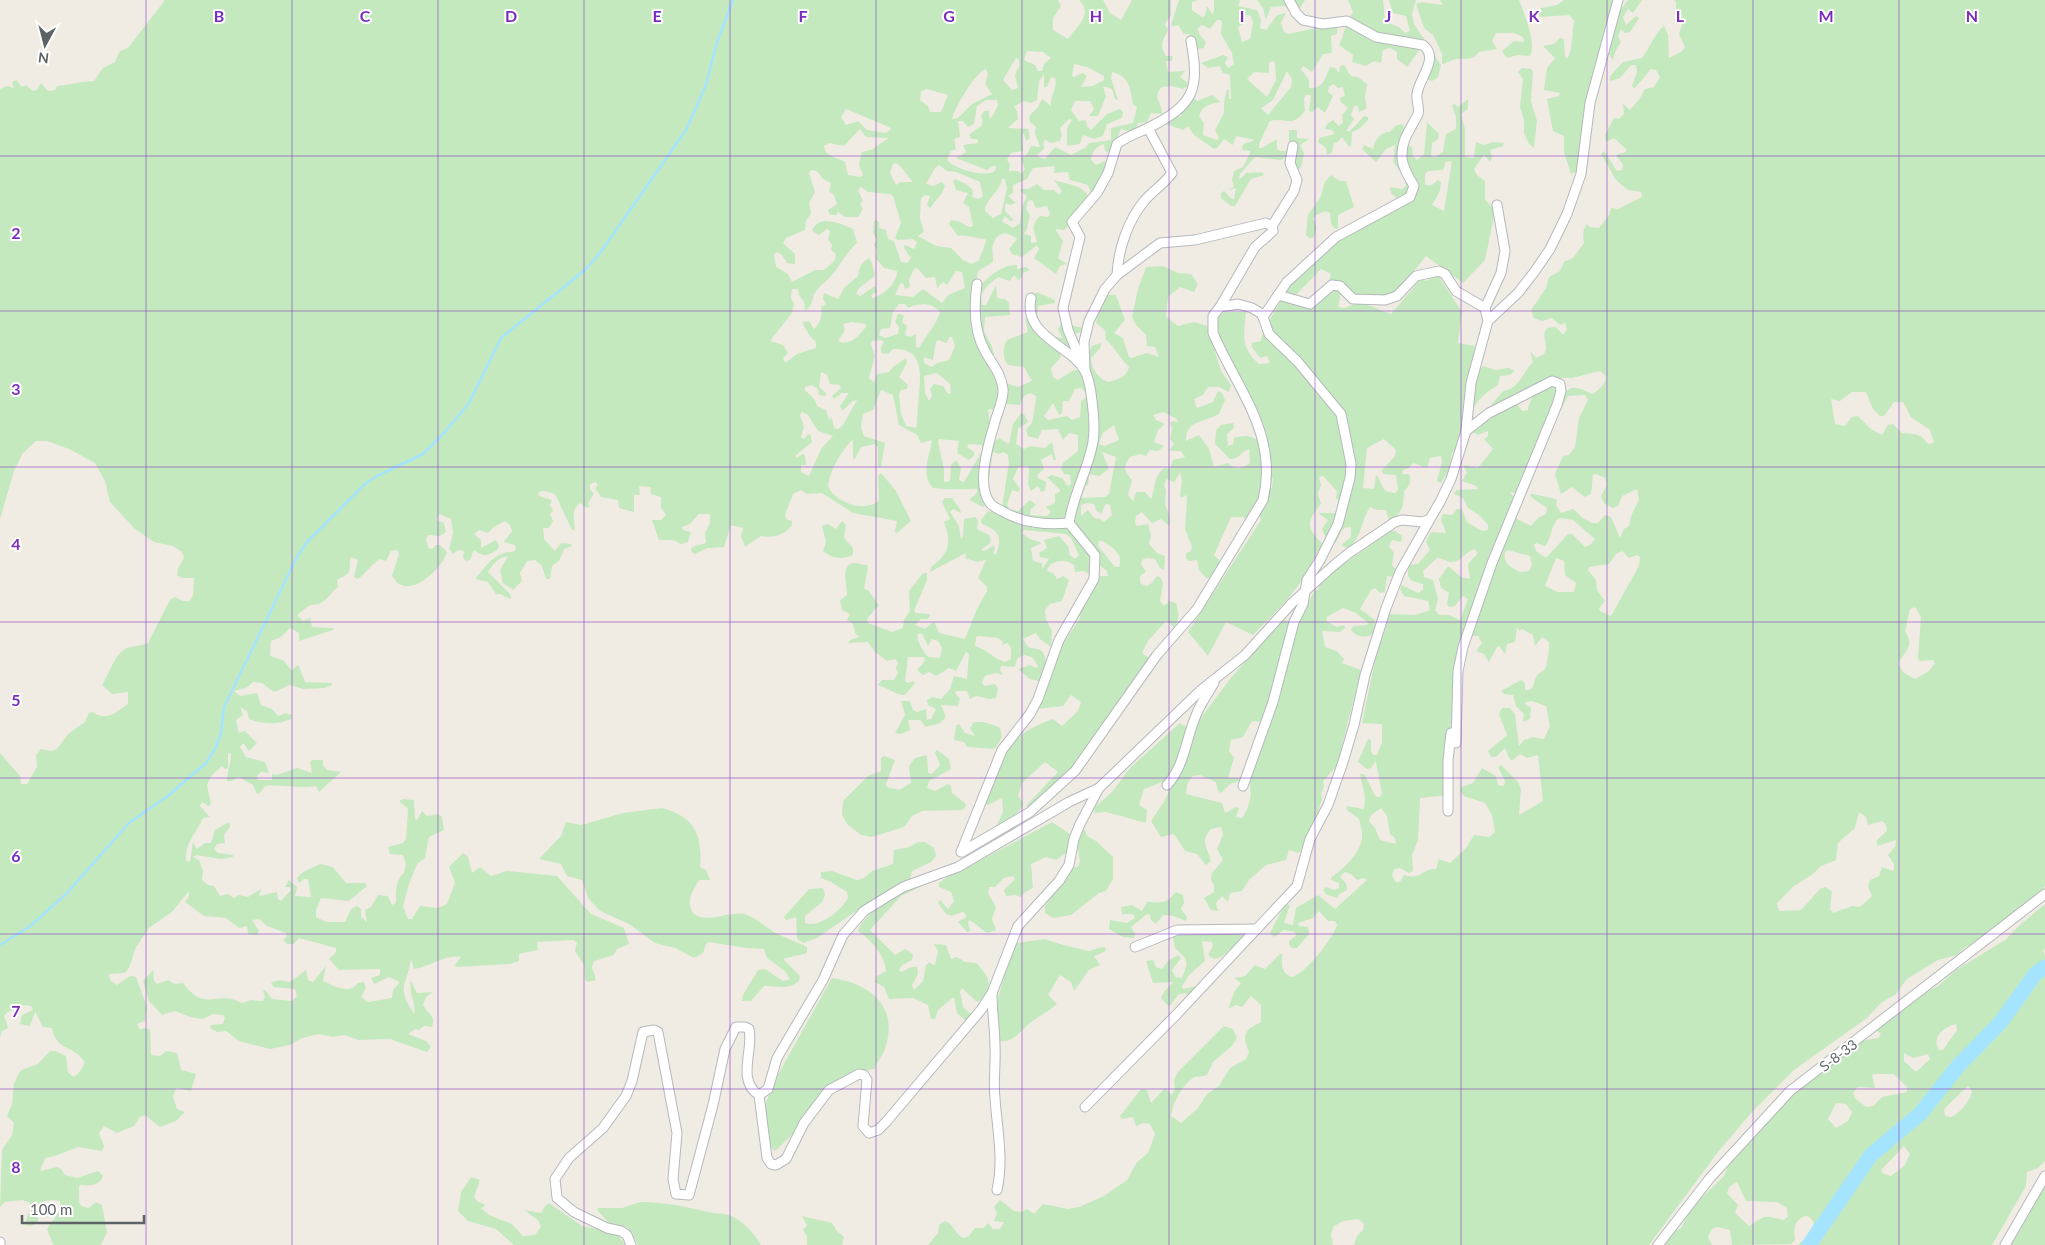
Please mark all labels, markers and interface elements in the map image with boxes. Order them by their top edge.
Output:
text: B [214,6,224,25]
text: C [360,6,371,25]
text: D [505,6,517,25]
text: E [652,6,662,25]
text: F [798,6,808,25]
text: G [943,6,955,25]
text: H [1090,6,1102,25]
text: I [1240,6,1244,25]
text: J [1385,6,1391,25]
text: K [1529,6,1541,25]
text: L [1676,6,1685,25]
text: M [1818,6,1834,25]
text: N [1966,6,1978,25]
north arrow [20,20,70,70]
text: N [37,49,50,67]
text: 2 [11,223,21,242]
text: 3 [11,379,21,398]
text: 4 [11,534,21,553]
text: 5 [11,690,21,709]
text: 6 [11,846,21,865]
text: 7 [11,1001,21,1020]
street label: Տ-8-33 [1816,1035,1860,1075]
text: 8 [11,1157,21,1176]
scale bar [22,1192,145,1224]
text: 100 m [30,1200,72,1218]

